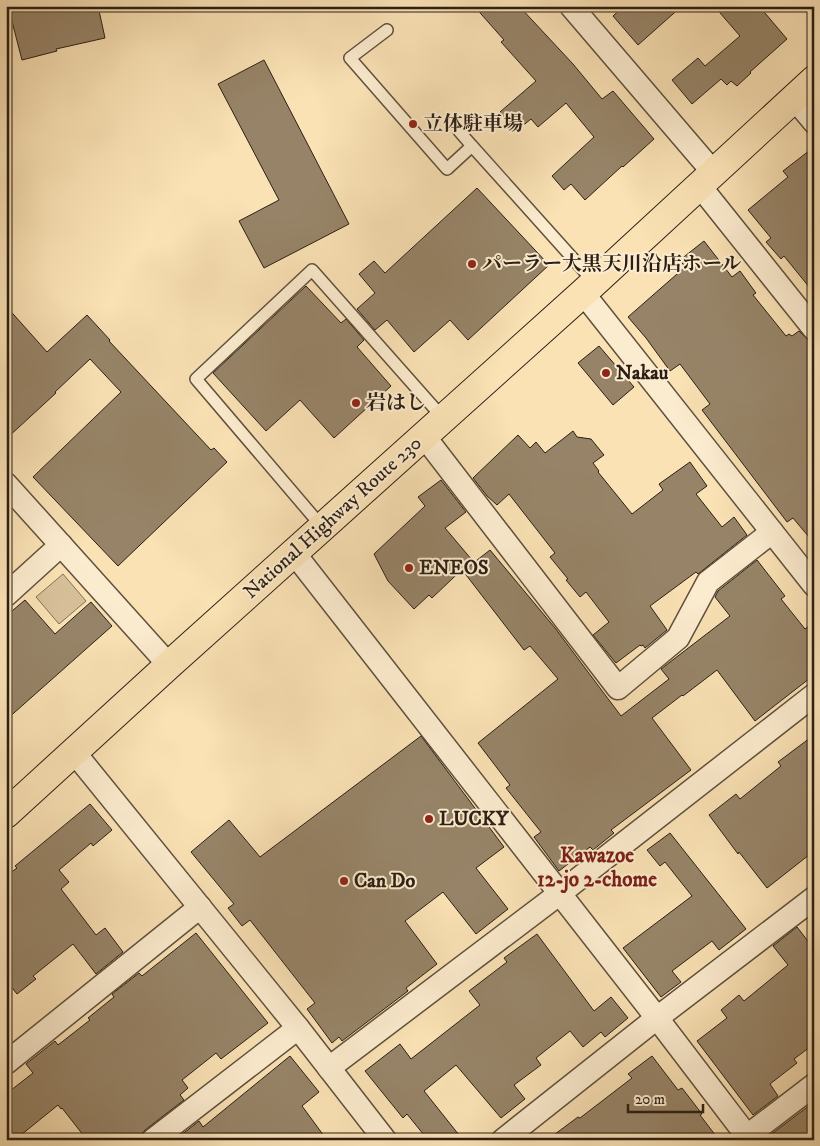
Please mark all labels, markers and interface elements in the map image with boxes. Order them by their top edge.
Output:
place label: 立体駐車場 [423,112,523,137]
marker: 立体駐車場 [407,118,419,130]
place label: パーラー大黒天川沿店ホール [482,252,742,277]
marker: パーラー大黒天川沿店ホール [466,258,478,270]
place label: Nakau [616,361,669,386]
marker: Nakau [600,367,612,379]
place label: 岩はし [366,391,426,416]
marker: 岩はし [350,397,362,409]
street label: National Highway Route 230 [239,431,427,605]
place label: ENEOS [419,556,488,581]
marker: ENEOS [403,562,415,574]
place label: LUCKY [439,807,510,832]
marker: LUCKY [423,813,435,825]
district label: Kawazoe 12-jo 2-chome [537,843,657,894]
place label: Can Do [354,869,415,894]
marker: Can Do [338,875,350,887]
scale bar [628,1081,702,1113]
text: 20 m [635,1090,665,1109]

